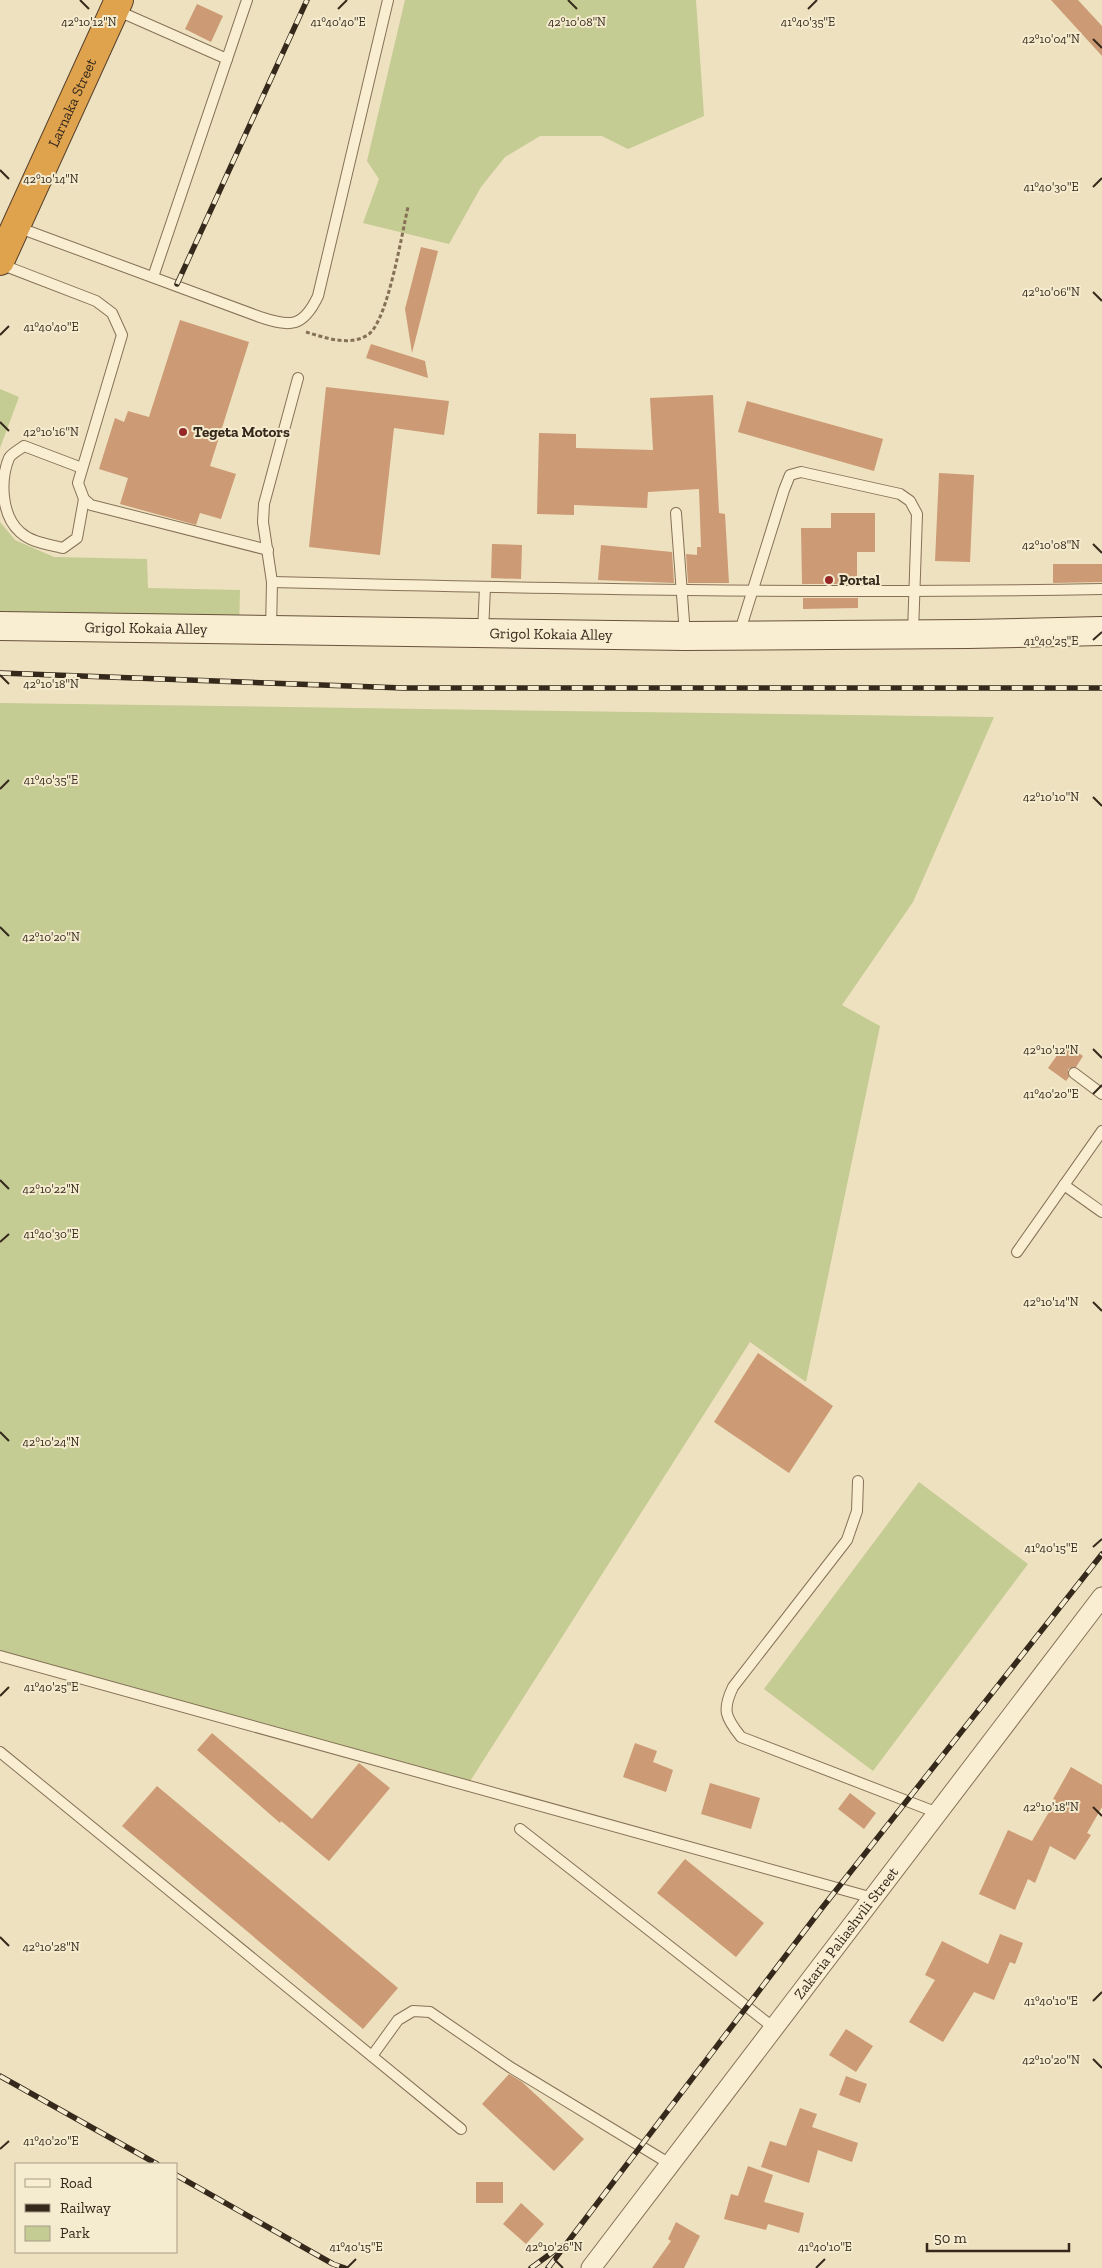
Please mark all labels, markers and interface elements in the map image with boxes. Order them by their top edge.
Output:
text: 42°10'12"N [61,15,117,29]
text: 41°40'40"E [310,15,366,29]
text: 42°10'08"N [548,15,606,29]
text: 41°40'35"E [781,15,835,29]
text: 42°10'04"N [1022,32,1080,46]
street label: Larnaka Street [44,55,100,150]
text: 42°10'14"N [23,172,79,186]
text: 41°40'30"E [1023,180,1079,194]
text: 42°10'06"N [1022,285,1080,299]
text: 41°40'40"E [23,320,79,334]
place label: Tegeta Motors [193,423,290,441]
text: 42°10'16"N [23,425,79,439]
marker: Tegeta Motors [177,426,189,438]
text: 42°10'08"N [1022,538,1080,552]
place label: Portal [839,571,880,589]
marker: Portal [823,574,835,586]
street label: Grigol Kokaia Alley [84,618,208,638]
street label: Grigol Kokaia Alley [489,624,613,644]
text: 41°40'25"E [1024,634,1078,648]
text: 42°10'18"N [23,677,79,691]
text: 41°40'35"E [24,773,78,787]
text: 42°10'10"N [1023,790,1079,804]
text: 42°10'20"N [22,930,80,944]
text: 42°10'12"N [1023,1043,1079,1057]
text: 41°40'20"E [1023,1087,1079,1101]
text: 42°10'22"N [23,1182,80,1196]
text: 41°40'30"E [23,1227,79,1241]
text: 42°10'14"N [1023,1295,1079,1309]
text: 42°10'24"N [23,1435,80,1449]
text: 41°40'15"E [1024,1541,1078,1555]
text: 41°40'25"E [24,1680,78,1694]
text: 42°10'18"N [1023,1800,1079,1814]
street label: Zakaria Paliashvili Street [790,1863,902,2003]
text: 42°10'28"N [22,1940,80,1954]
text: 41°40'10"E [1024,1994,1078,2008]
text: 42°10'20"N [1022,2053,1080,2067]
text: 41°40'20"E [23,2134,79,2148]
legend [15,2163,178,2253]
text: Road [60,2174,93,2192]
text: Railway [60,2199,111,2217]
scale bar [927,2220,1070,2252]
text: Park [60,2224,90,2242]
text: 50 m [934,2229,967,2247]
text: 41°40'15"E [329,2240,383,2254]
text: 42°10'26"N [525,2240,583,2254]
text: 41°40'10"E [798,2240,852,2254]

